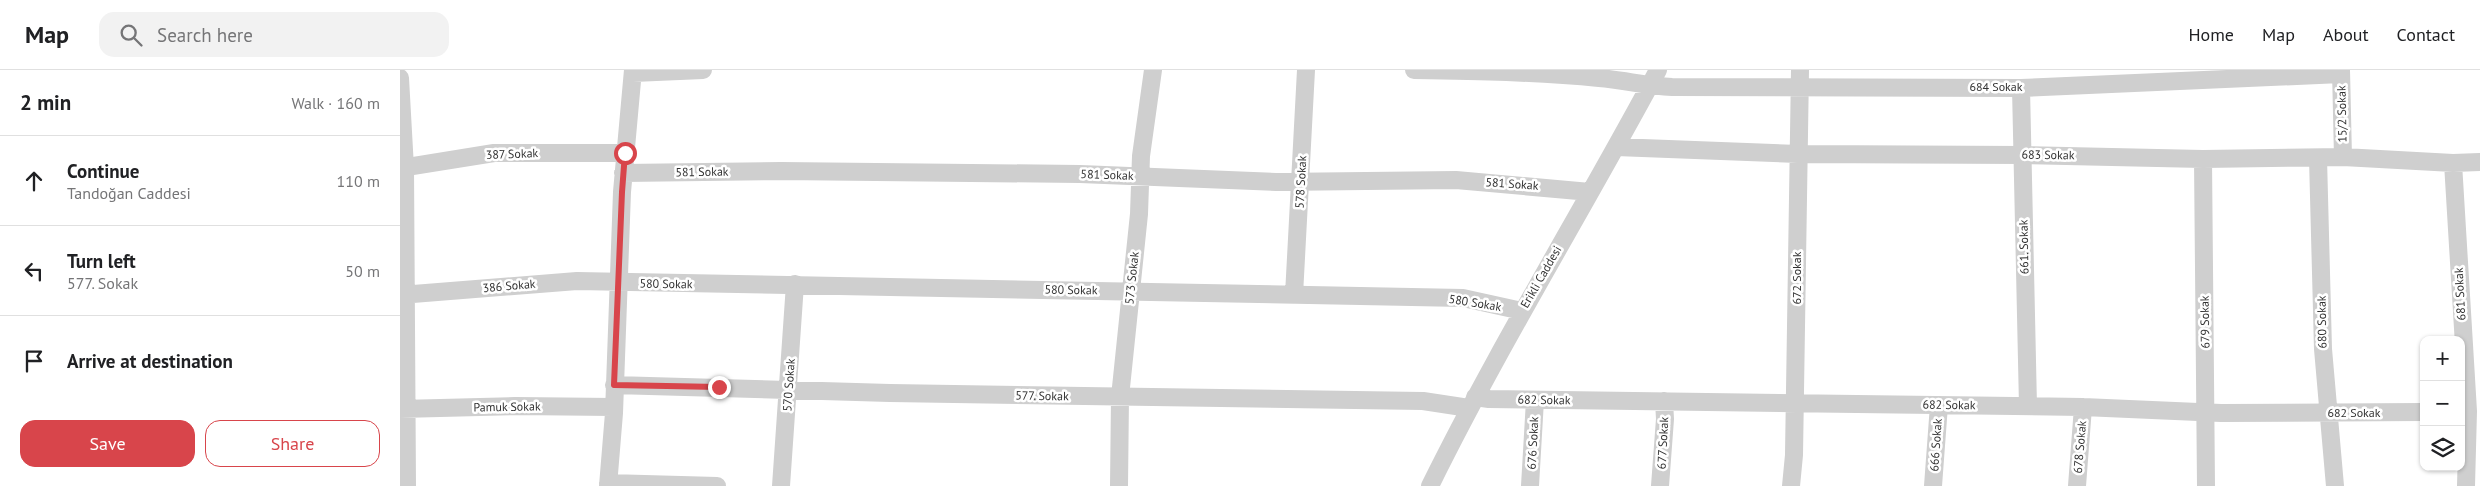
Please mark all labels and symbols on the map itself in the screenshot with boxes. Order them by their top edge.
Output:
street label: 684 Sokak [1969,79,2023,94]
street label: 15/2 Sokak [2333,85,2349,143]
route start [614,142,637,165]
street label: 387 Sokak [486,145,539,162]
street label: 683 Sokak [2021,147,2075,162]
street label: 578 Sokak [1292,155,1309,209]
street label: 581 Sokak [675,164,729,179]
street label: 581 Sokak [1080,166,1134,183]
street label: 581 Sokak [1485,174,1539,193]
street label: 661. Sokak [2016,219,2031,274]
street label: Erikli Caddesi [1517,243,1564,310]
street label: 573 Sokak [1121,251,1142,305]
street label: 672 Sokak [1789,251,1804,305]
street label: 681 Sokak [2451,267,2468,321]
street label: 386 Sokak [482,276,536,295]
street label: 580 Sokak [639,276,693,291]
street label: 580 Sokak [1044,282,1098,297]
street label: 580 Sokak [1448,291,1503,314]
street label: 679 Sokak [2197,295,2212,349]
street label: 680 Sokak [2314,295,2329,349]
street label: 570 Sokak [779,358,798,412]
route end [708,376,731,399]
street label: 577. Sokak [1015,388,1069,403]
street label: 682 Sokak [1517,392,1571,407]
street label: 682 Sokak [1922,397,1976,412]
street label: Pamuk Sokak [473,398,541,415]
street label: 682 Sokak [2327,405,2381,420]
street label: 676 Sokak [1524,416,1541,470]
street label: 677 Sokak [1654,416,1671,470]
street label: 666 Sokak [1926,418,1945,472]
street label: 678 Sokak [2070,420,2089,474]

